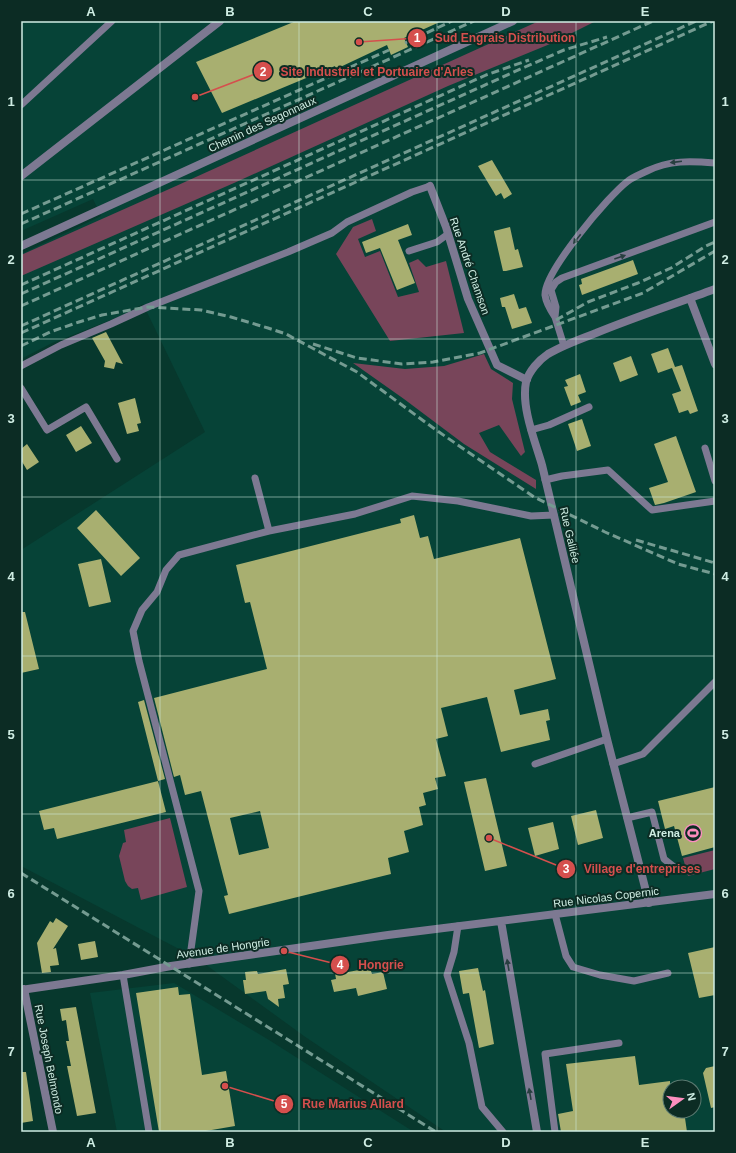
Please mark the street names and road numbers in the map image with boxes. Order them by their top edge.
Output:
street label: Chemin des Segonnaux [206,94,318,154]
street label: Rue André Chamson [448,216,492,316]
street label: Rue Galilée [558,506,582,564]
street label: Rue Nicolas Copernic [552,885,660,909]
street label: Avenue de Hongrie [176,936,270,960]
street label: Rue Joseph Belmondo [32,1003,66,1115]

